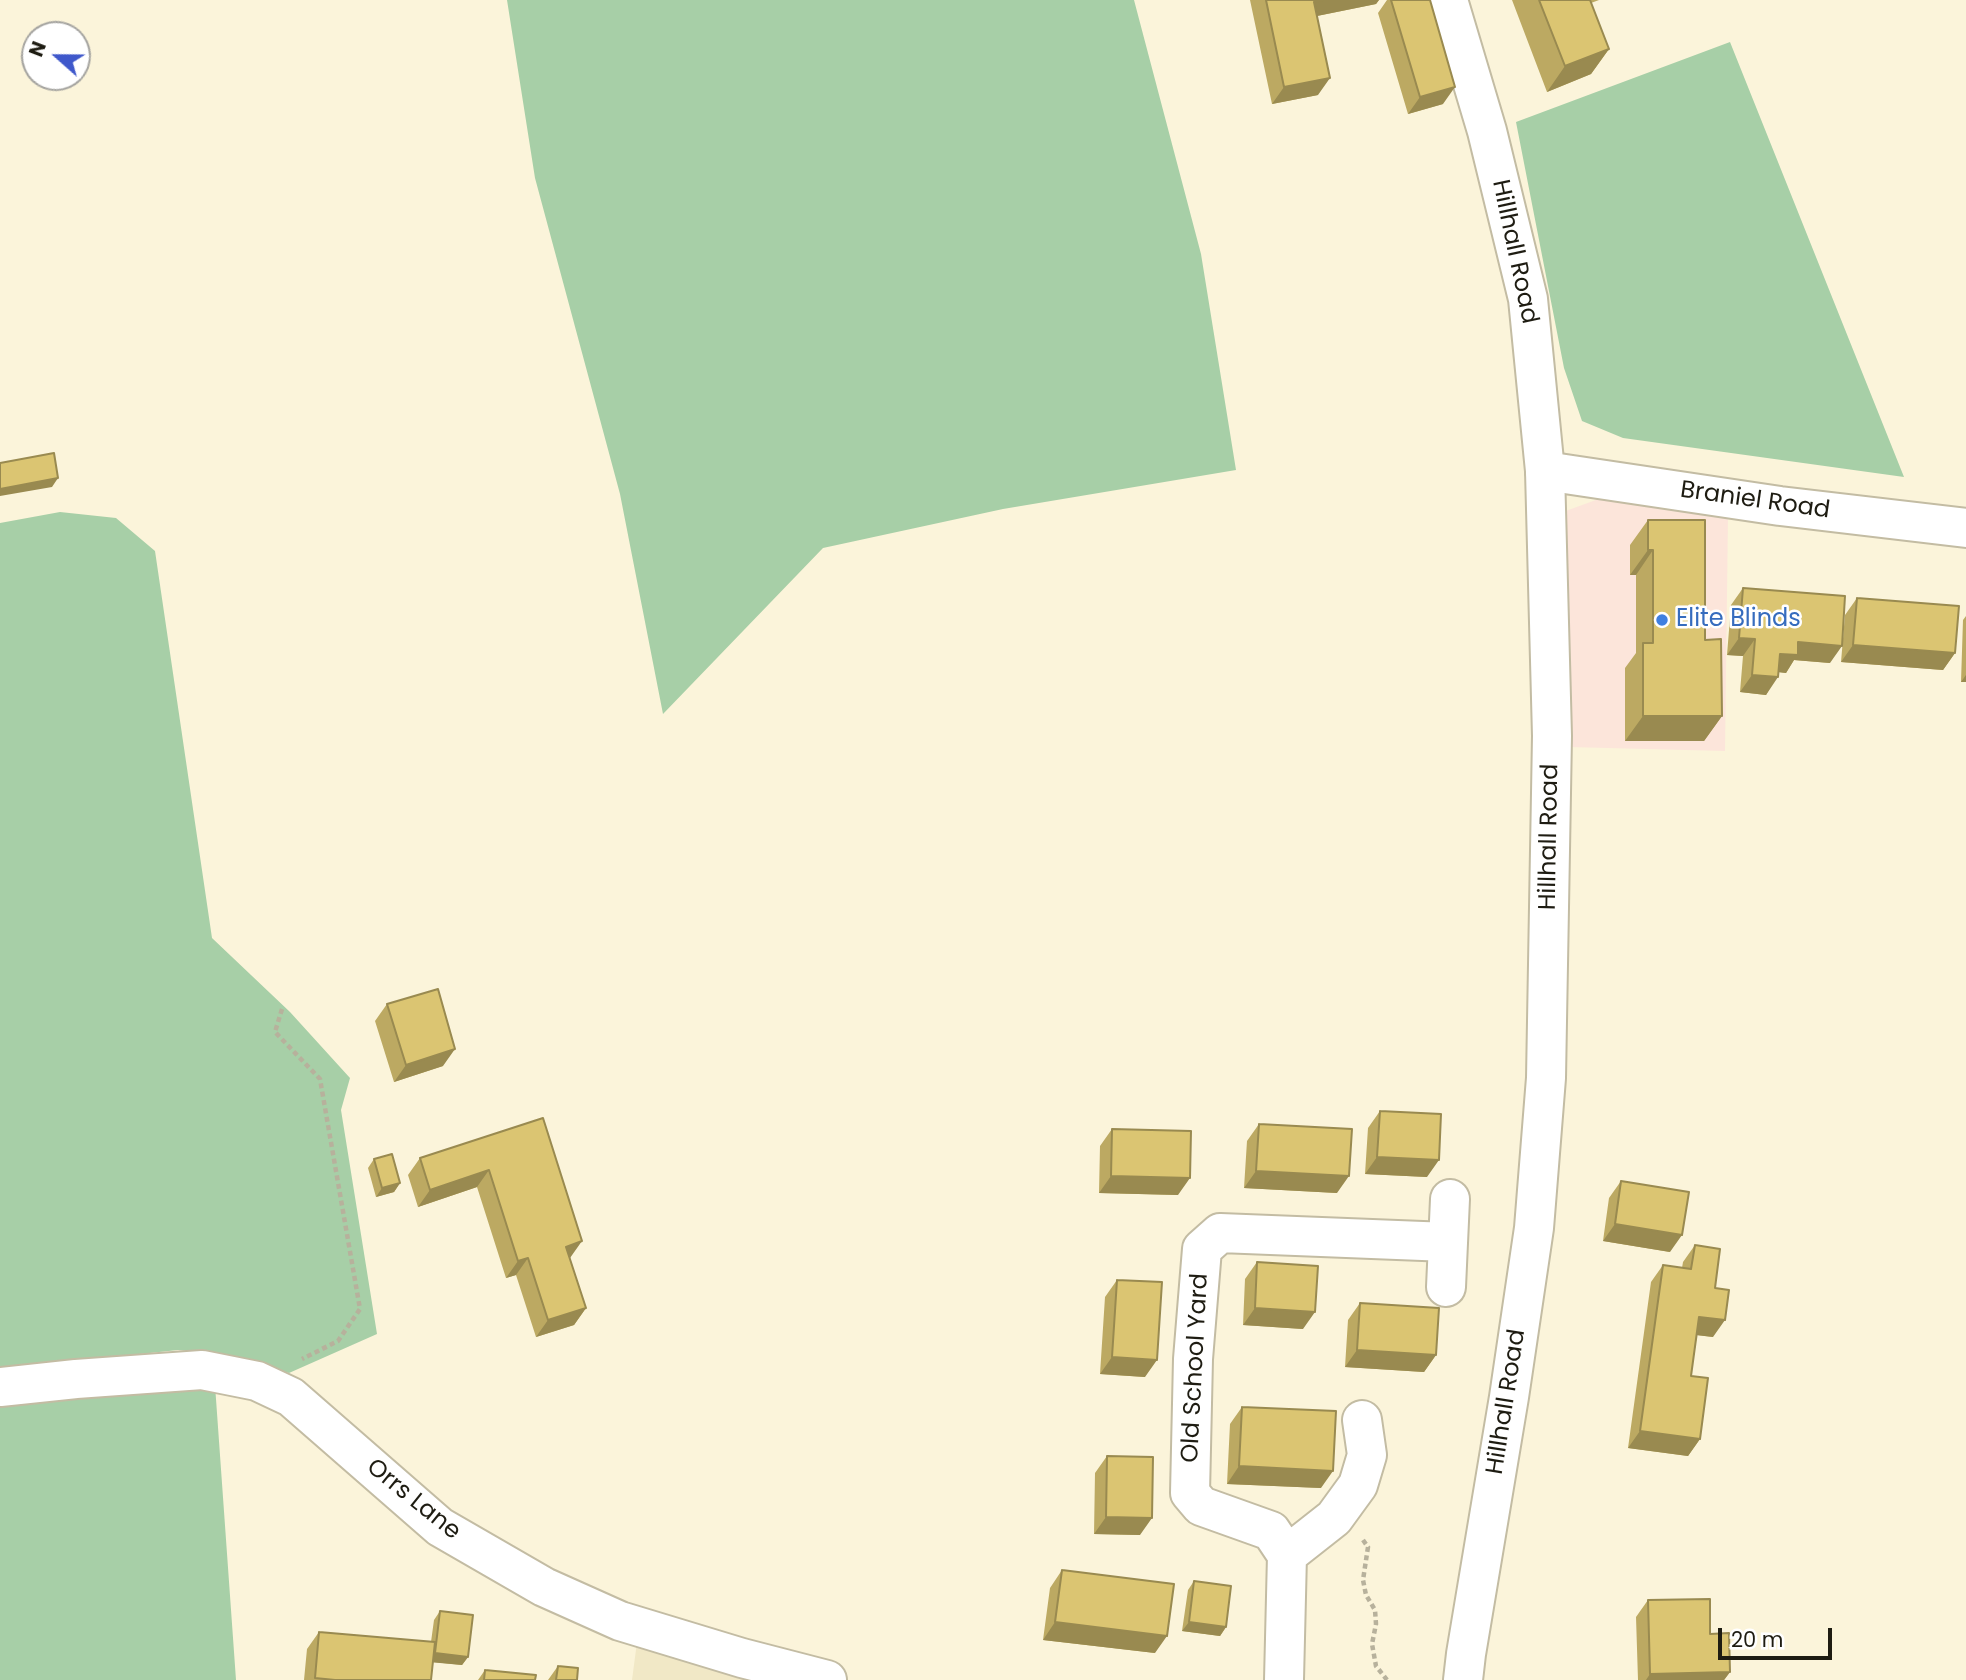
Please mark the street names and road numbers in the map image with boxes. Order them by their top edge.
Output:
street label: Hillhall Road [1485,177,1543,327]
street label: Braniel Road [1678,476,1832,526]
street label: Hillhall Road [1534,763,1566,911]
street label: Old School Yard [1177,1272,1215,1464]
street label: Hillhall Road [1481,1327,1533,1477]
street label: Orrs Lane [360,1453,466,1547]

